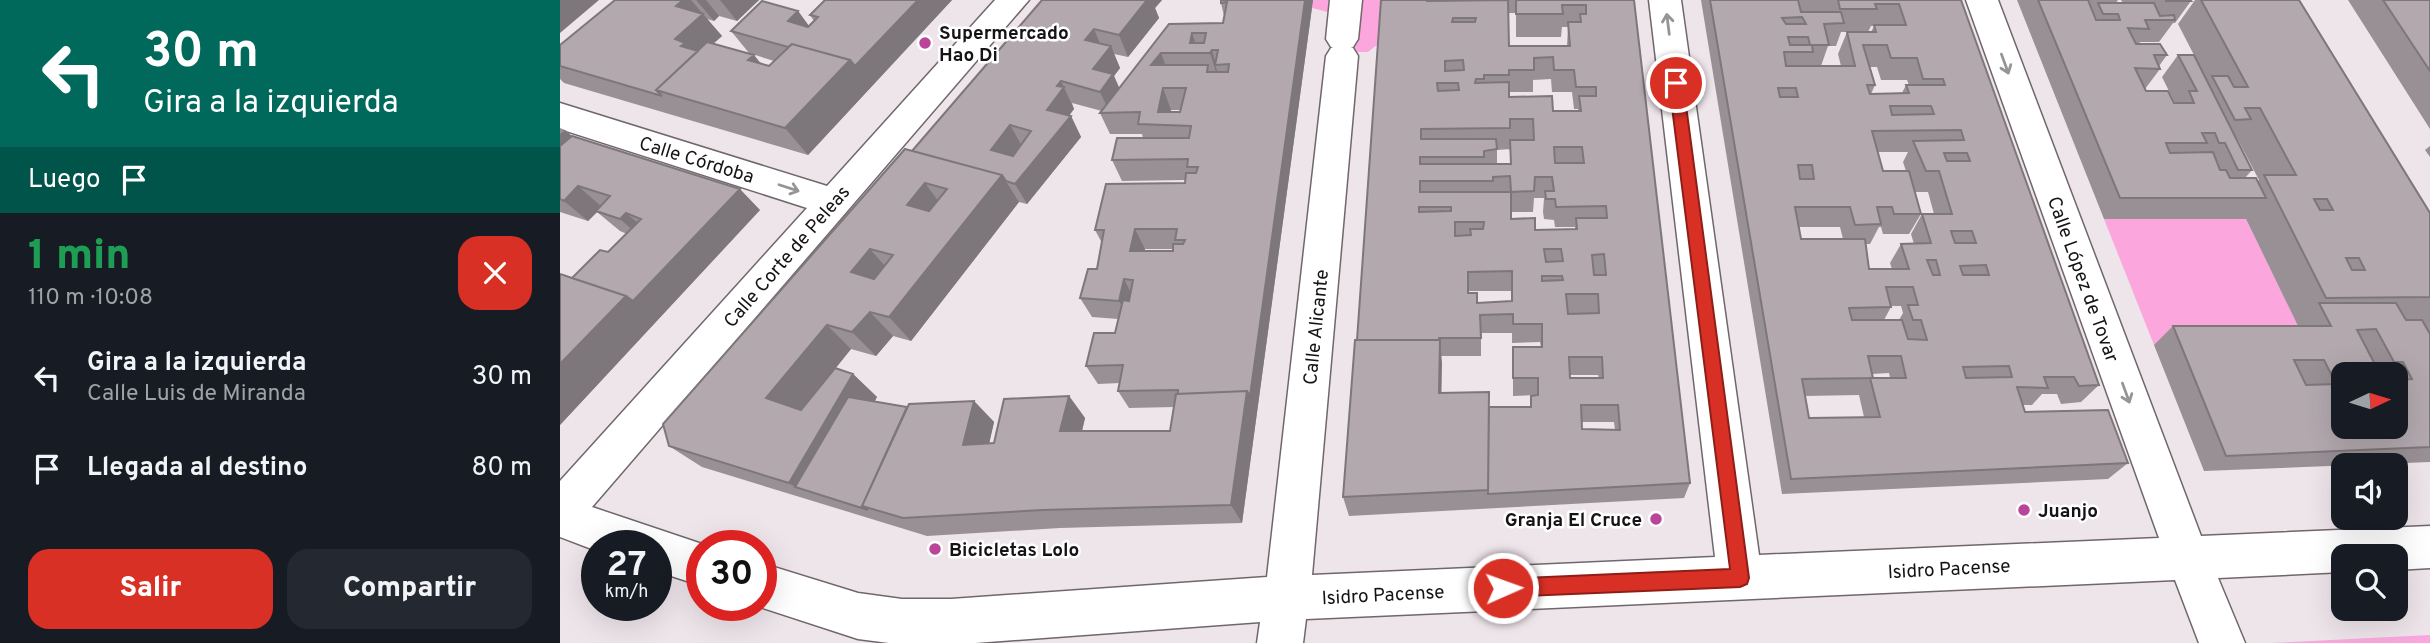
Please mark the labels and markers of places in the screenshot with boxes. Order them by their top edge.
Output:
place label: Supermercado Hao Di [939,22,1069,68]
marker: Supermercado Hao Di [917,35,933,51]
pin [1646,53,1706,113]
place label: Juanjo [2038,500,2098,524]
marker: Juanjo [2016,502,2032,518]
place label: Granja El Cruce [1505,509,1642,533]
marker: Granja El Cruce [1648,511,1664,527]
place label: Bicicletas Lolo [949,539,1079,563]
marker: Bicicletas Lolo [927,541,943,557]

